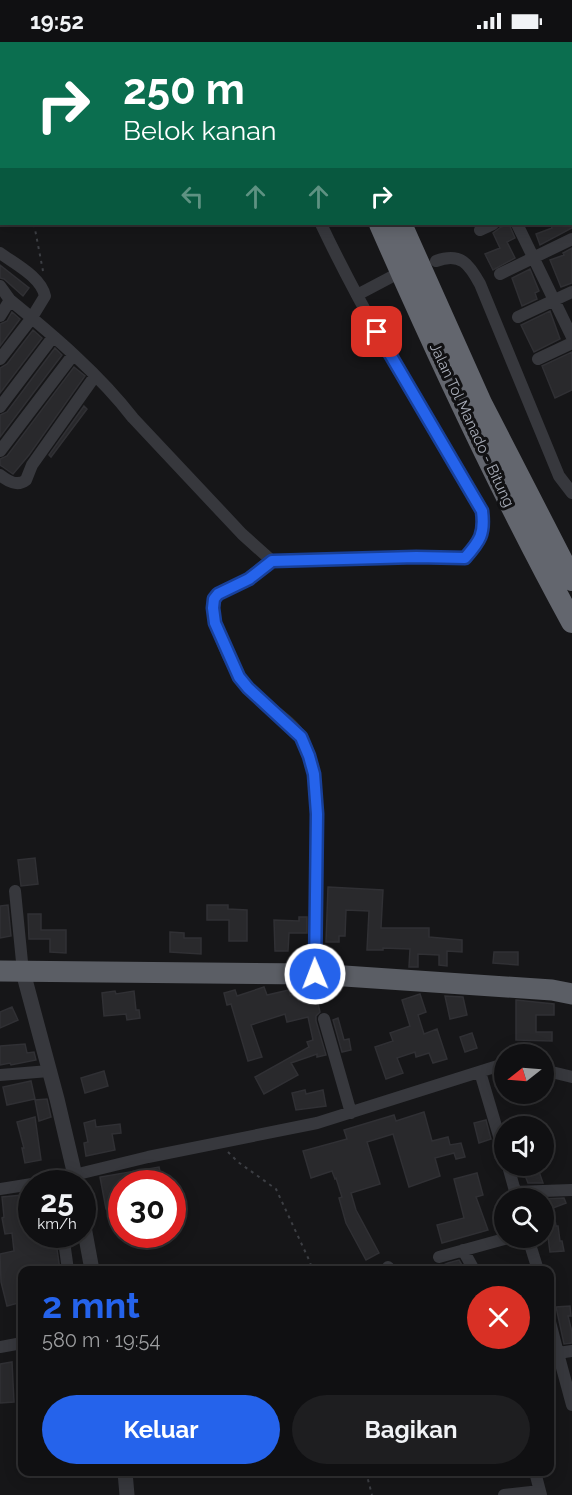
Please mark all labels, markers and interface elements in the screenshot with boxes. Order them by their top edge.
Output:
text: 19:52 [30,8,84,34]
text: 250 m [123,65,245,114]
icon: right [24,66,102,144]
text: Belok kanan [123,115,277,146]
icon: left [176,180,209,213]
icon: ahead [239,180,272,213]
icon: ahead [302,180,335,213]
icon: right [365,180,398,213]
pin [351,306,402,357]
icon: arrive [360,315,393,348]
street label: Jalan Tol Manado - Bitung [426,340,518,510]
position arrow [283,942,347,1006]
north arrow [494,1044,554,1104]
map controls [494,1044,554,1248]
button: sound [494,1116,554,1176]
speed limit sign: 30 [108,1170,186,1248]
text: 25 [40,1184,74,1219]
button: search [494,1188,554,1248]
text: km/h [37,1215,77,1233]
text: 2 mnt [42,1284,140,1326]
button: close [467,1286,530,1349]
text: 580 m · 19:54 [42,1328,160,1352]
button: Keluar [42,1395,280,1464]
button: Bagikan [292,1395,530,1464]

